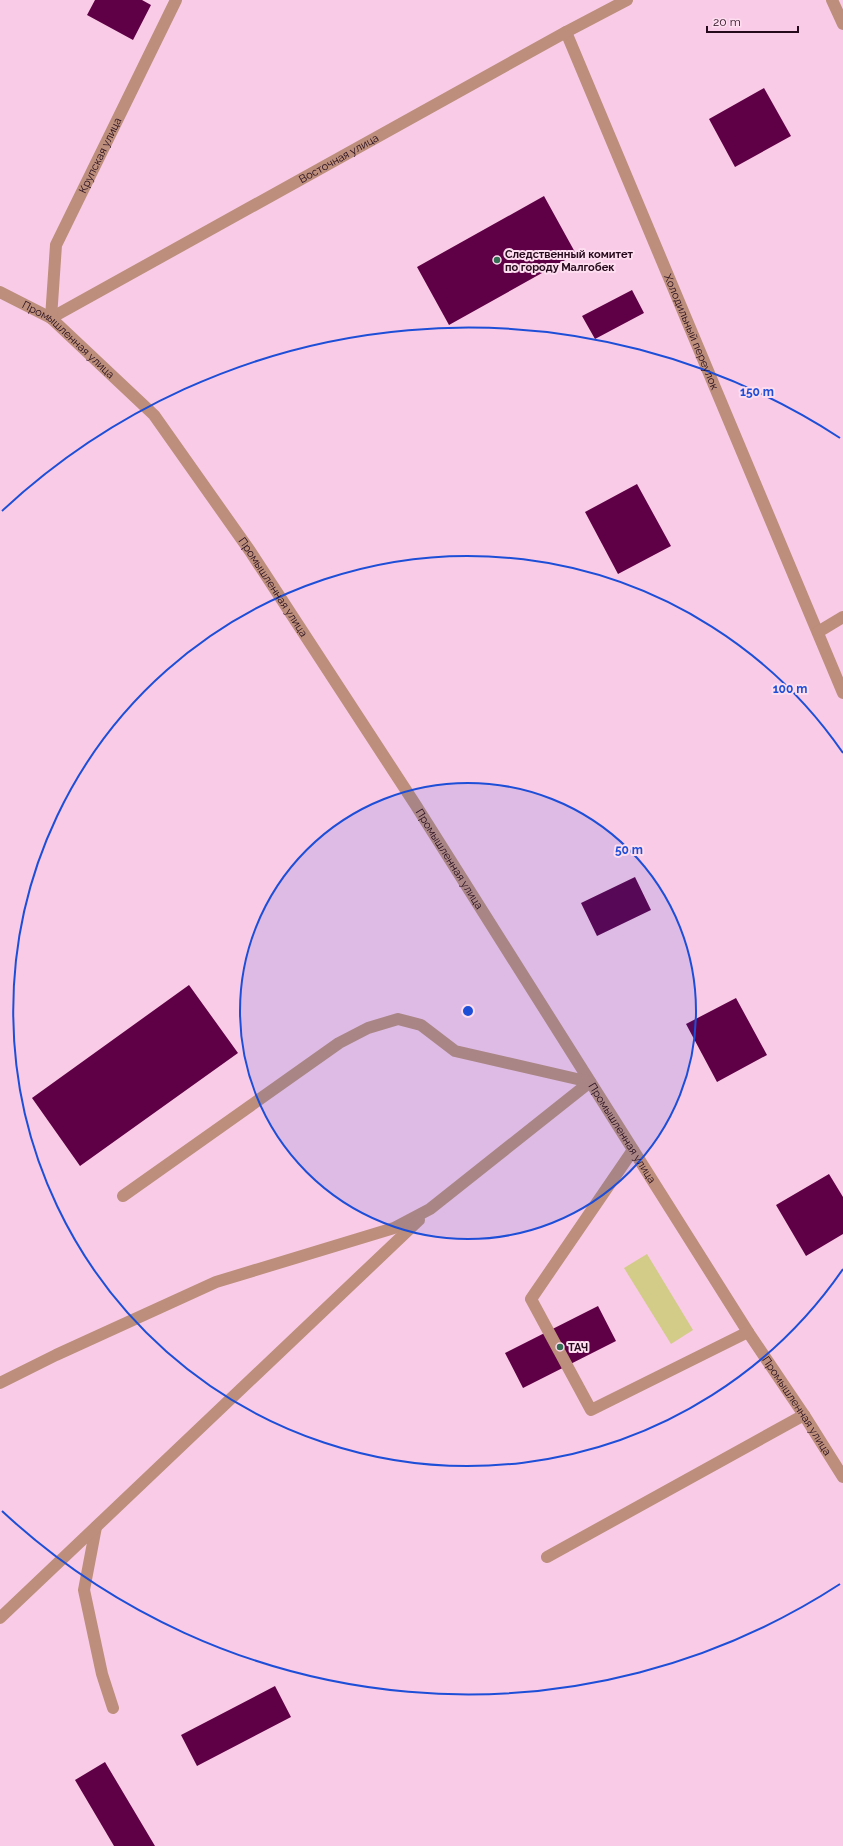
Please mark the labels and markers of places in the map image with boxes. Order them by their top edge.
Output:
place label: Следственный комитет по городу Малгобек [505,248,634,274]
marker: Следственный комитет по городу Малгобек [492,255,502,265]
centre of rings [461,1004,475,1018]
place label: ТАЧ [568,1341,588,1354]
marker: ТАЧ [555,1342,565,1352]

